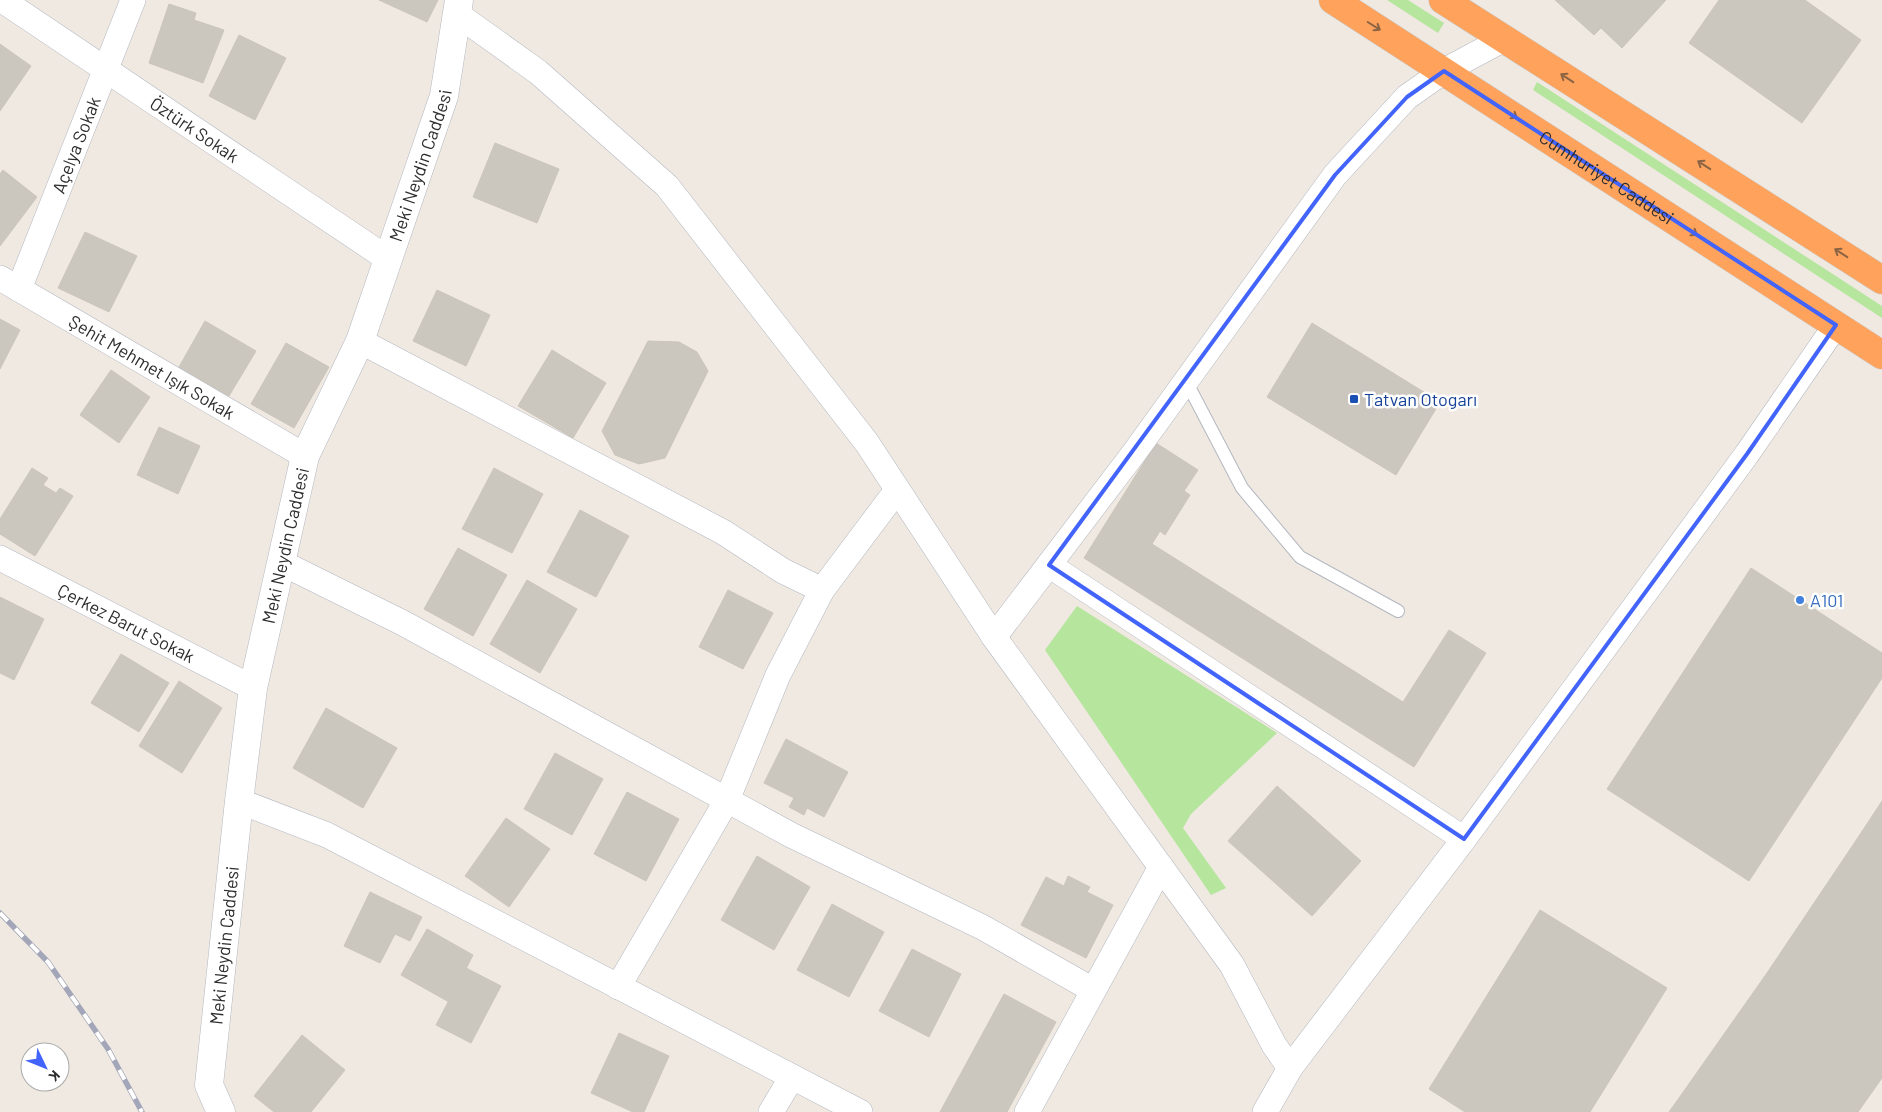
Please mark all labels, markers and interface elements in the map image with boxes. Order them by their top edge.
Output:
one-way arrow [1367,21,1381,31]
one-way arrow [1561,72,1575,82]
street label: Meki Neydin Caddesi [384,88,456,244]
street label: Öztürk Sokak [146,92,243,167]
street label: Açelya Sokak [47,93,105,196]
one-way arrow [1504,109,1518,119]
street label: Cumhuriyet Caddesi [1535,125,1678,229]
one-way arrow [1698,160,1712,170]
one-way arrow [1684,226,1698,236]
one-way arrow [1834,248,1848,258]
street label: Şehit Mehmet Işık Sokak [65,310,239,424]
place label: Tatvan Otogarı [1364,388,1477,410]
marker: Tatvan Otogarı [1348,393,1360,405]
street label: Meki Neydin Caddesi [257,465,313,626]
street label: Çerkez Barut Sokak [54,579,199,667]
place label: A101 [1810,589,1843,611]
marker: A101 [1794,594,1806,606]
street label: Meki Neydin Caddesi [204,865,243,1026]
north arrow [20,1042,70,1092]
text: K [46,1067,64,1085]

